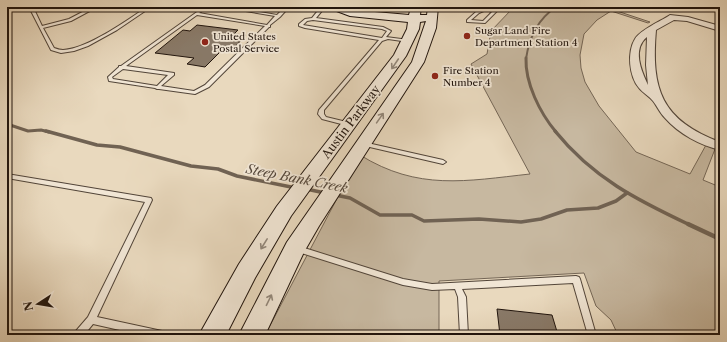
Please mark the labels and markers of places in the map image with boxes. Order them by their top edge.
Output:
place label: Sugar Land Fire Department Station 4 [475,24,578,49]
place label: United States Postal Service [213,30,280,55]
marker: Sugar Land Fire Department Station 4 [462,31,472,41]
marker: United States Postal Service [200,37,210,47]
place label: Fire Station Number 4 [443,64,499,89]
marker: Fire Station Number 4 [430,71,440,81]

